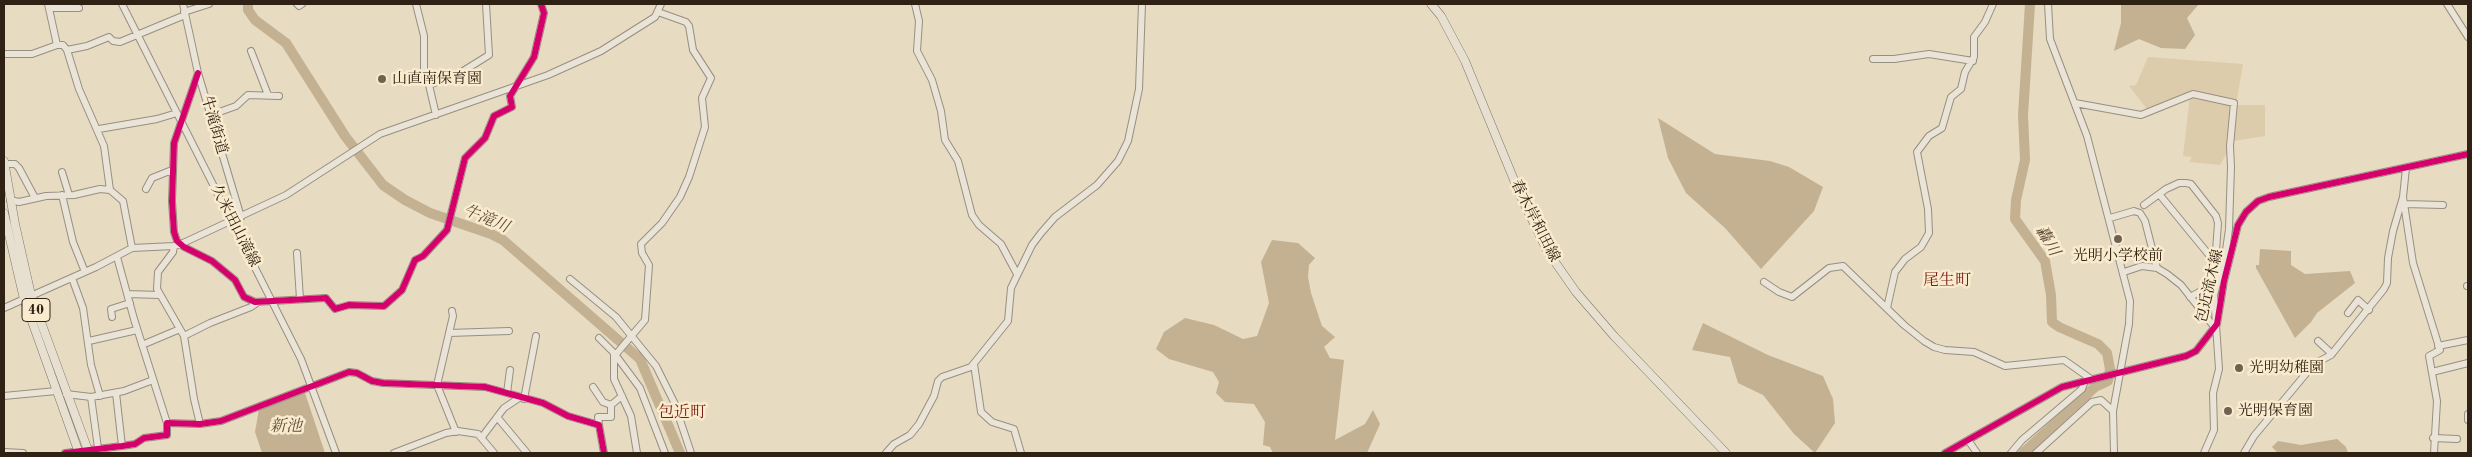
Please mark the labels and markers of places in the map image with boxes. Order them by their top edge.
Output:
place label: 山直南保育園 [392,70,482,88]
marker: 山直南保育園 [376,73,388,85]
marker: 光明小学校前 [2112,233,2124,245]
place label: 光明小学校前 [2073,247,2163,265]
place label: 光明幼稚園 [2249,359,2324,377]
marker: 光明幼稚園 [2233,362,2245,374]
place label: 光明保育園 [2238,402,2313,420]
marker: 光明保育園 [2222,405,2234,417]

